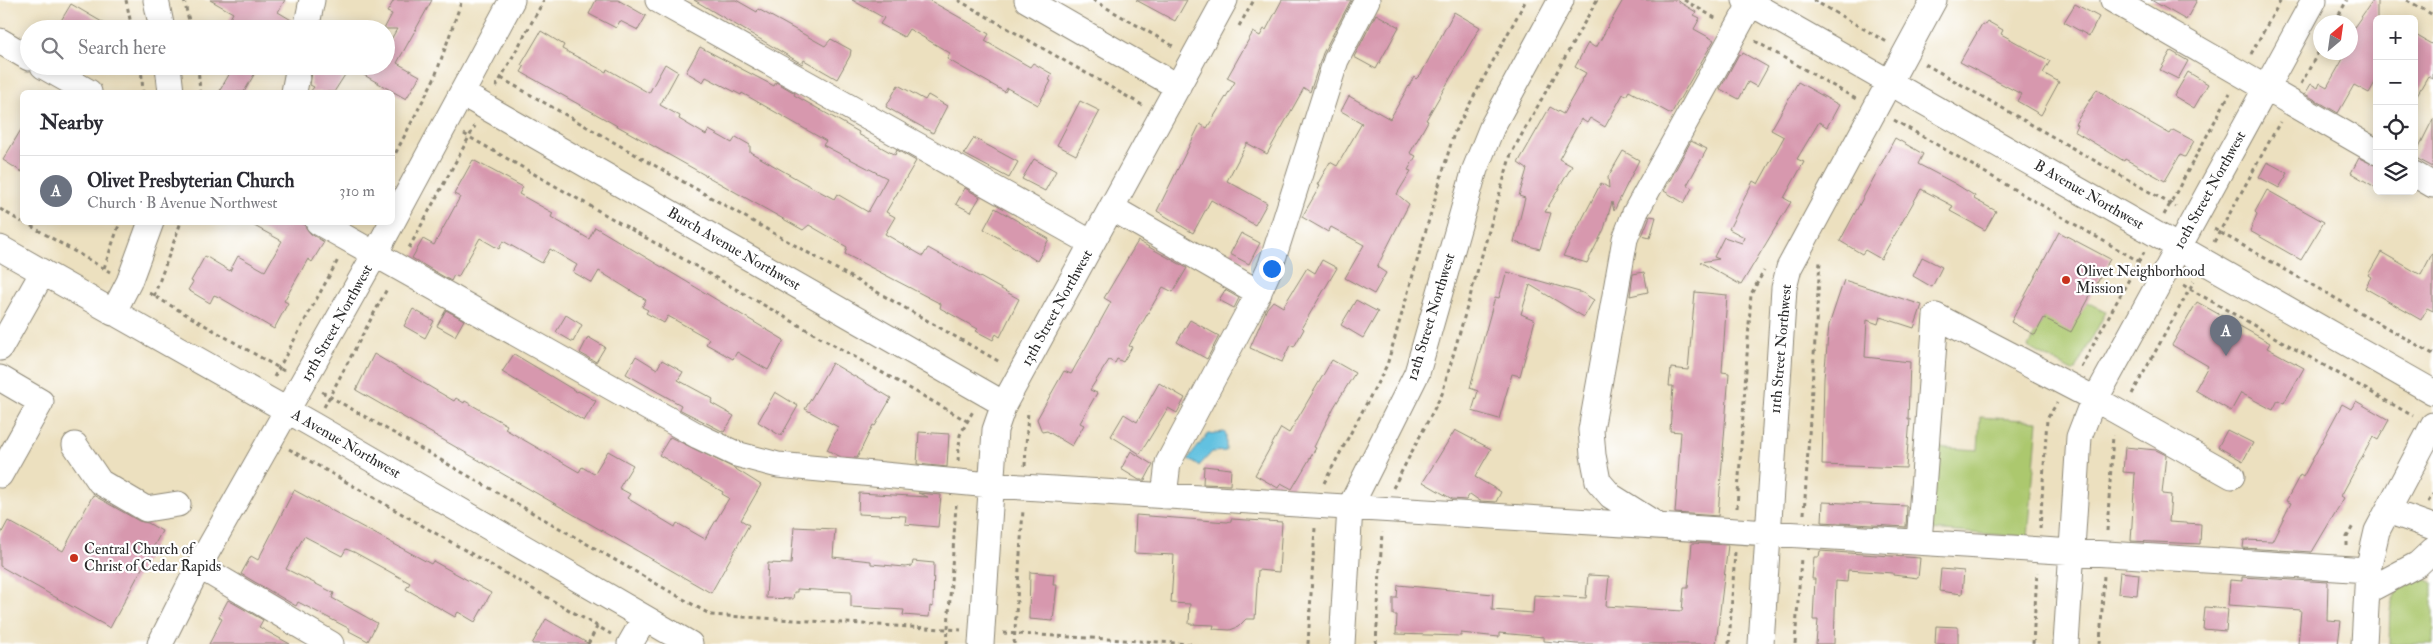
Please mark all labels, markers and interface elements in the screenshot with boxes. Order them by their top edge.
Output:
north arrow [2313,15,2358,60]
map controls [2373,15,2418,195]
button: + [2373,15,2418,60]
search box [20,20,395,75]
icon: search [38,34,66,62]
text: Search here [78,36,166,60]
button: − [2373,60,2418,105]
button: locate [2373,105,2418,150]
text: Nearby [40,109,103,136]
street label: 10th Street Northwest [2170,128,2250,252]
button: layers [2373,150,2418,195]
street label: B Avenue Northwest [2031,156,2147,234]
text: Olivet Presbyterian Church [87,169,294,193]
text: A [51,181,61,201]
text: 310 m [339,181,375,201]
text: Church · B Avenue Northwest [87,193,278,213]
street label: Burch Avenue Northwest [664,203,804,295]
street label: 13th Street Northwest [1017,246,1097,370]
street label: 12th Street Northwest [1403,251,1459,383]
your location [1259,256,1285,282]
street label: 15th Street Northwest [297,261,377,385]
place label: Olivet Neighborhood Mission [2076,262,2206,298]
marker: Olivet Neighborhood Mission [2060,274,2072,286]
street label: 11th Street Northwest [1766,283,1796,414]
pin: A [2210,315,2242,356]
street label: A Avenue Northwest [287,404,404,483]
place label: Central Church of Christ of Cedar Rapids [84,540,221,577]
marker: Central Church of Christ of Cedar Rapids [68,552,80,564]

